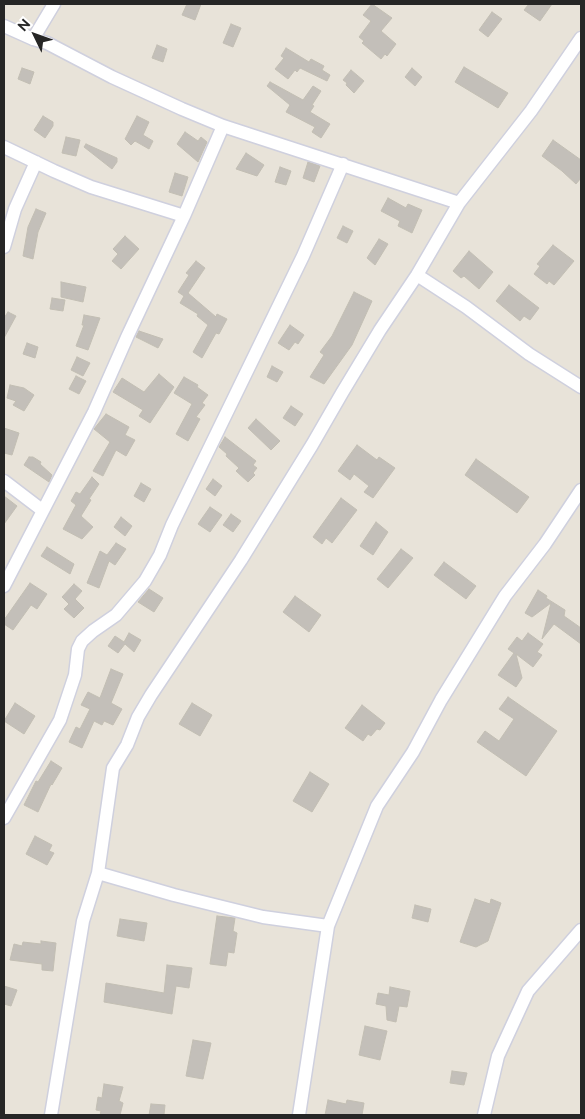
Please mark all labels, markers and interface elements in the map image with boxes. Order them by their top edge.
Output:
north arrow [10,10,60,60]
text: N [14,16,33,34]

